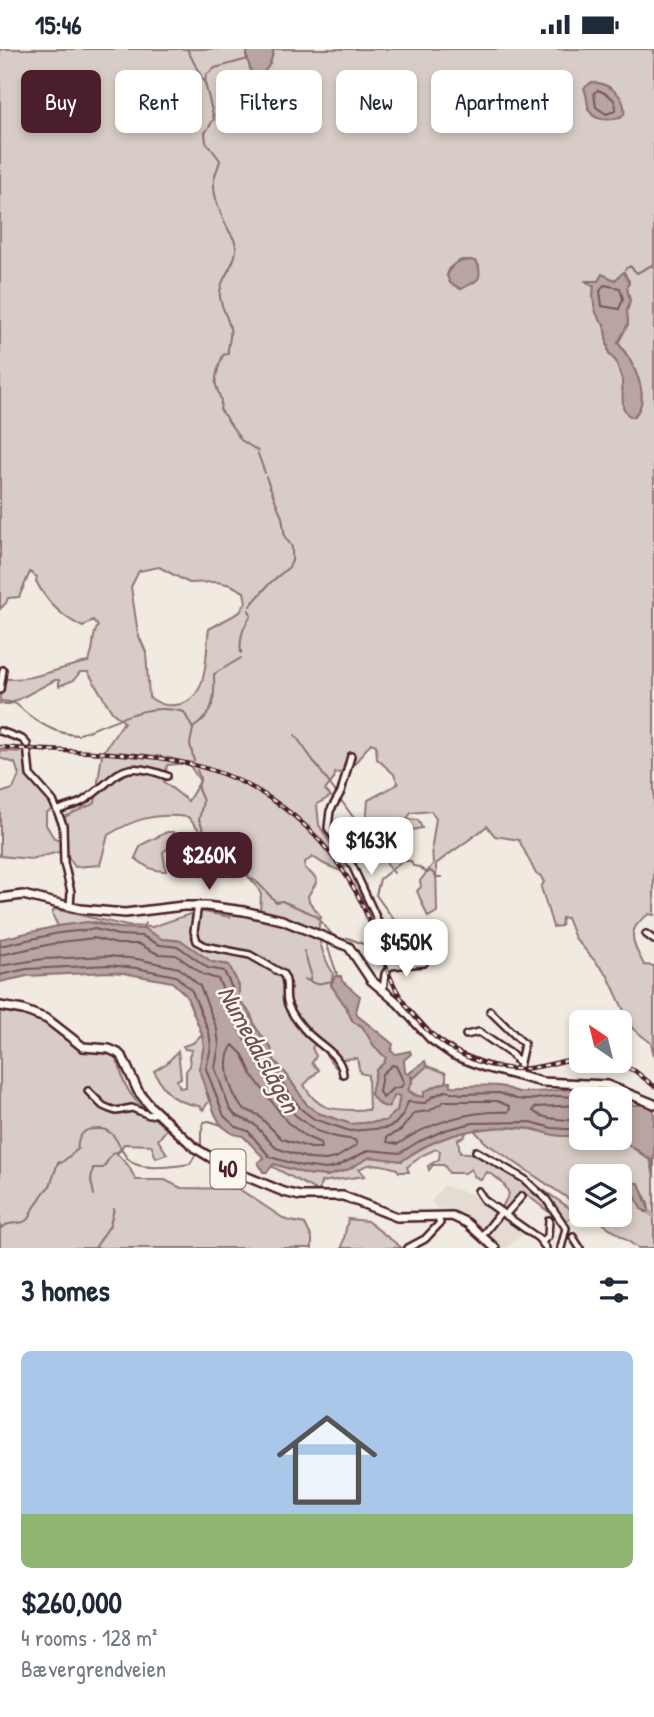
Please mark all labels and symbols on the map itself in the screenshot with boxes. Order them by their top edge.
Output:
pin: $163K [322,817,420,877]
pin: $260K [160,833,258,892]
pin: $450K [357,919,455,979]
water label: Numedalslågen [209,979,310,1121]
north arrow [569,1010,632,1073]
road number: 40 [210,1149,246,1189]

